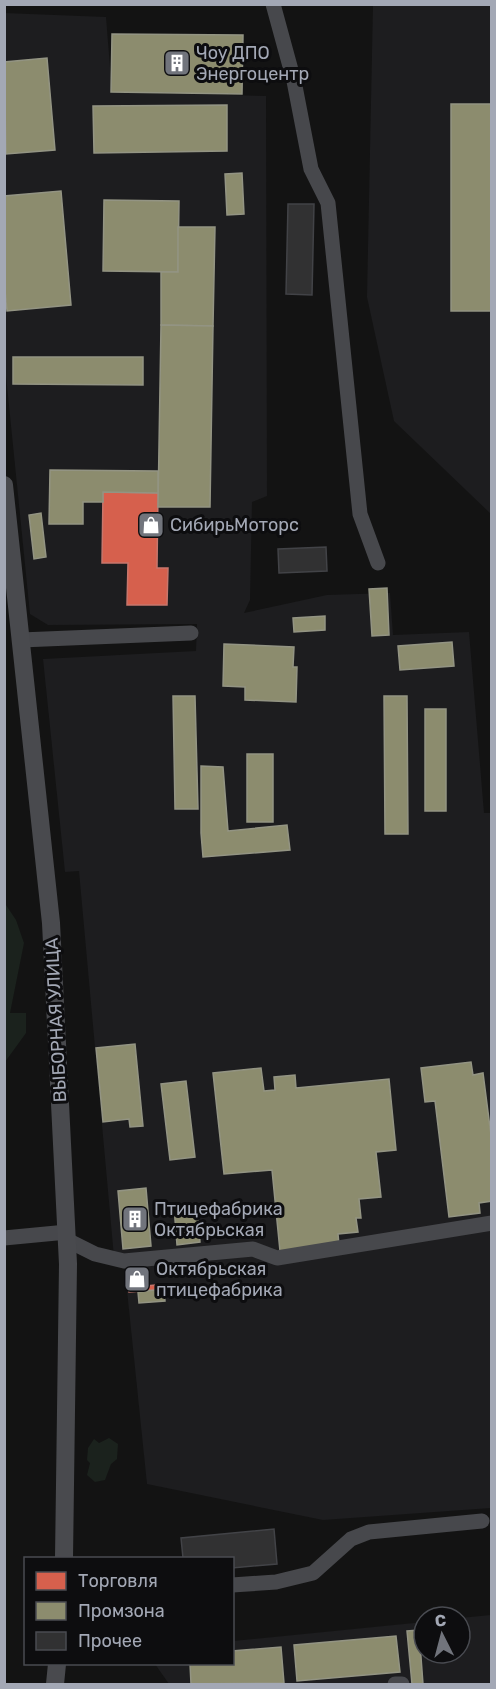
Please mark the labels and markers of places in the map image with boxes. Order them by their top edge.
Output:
place label: Чоу ДПО Энергоцентр [196,42,309,85]
building icon: Чоу ДПО Энергоцентр [162,48,192,78]
shop icon: СибирьМоторс [136,510,166,540]
place label: СибирьМоторс [170,514,299,536]
place label: Птицефабрика Октябрьская [154,1198,283,1241]
building icon: Птицефабрика Октябрьская [120,1204,150,1234]
place label: Октябрьская птицефабрика [156,1258,283,1301]
shop icon: Октябрьская птицефабрика [122,1264,152,1294]

